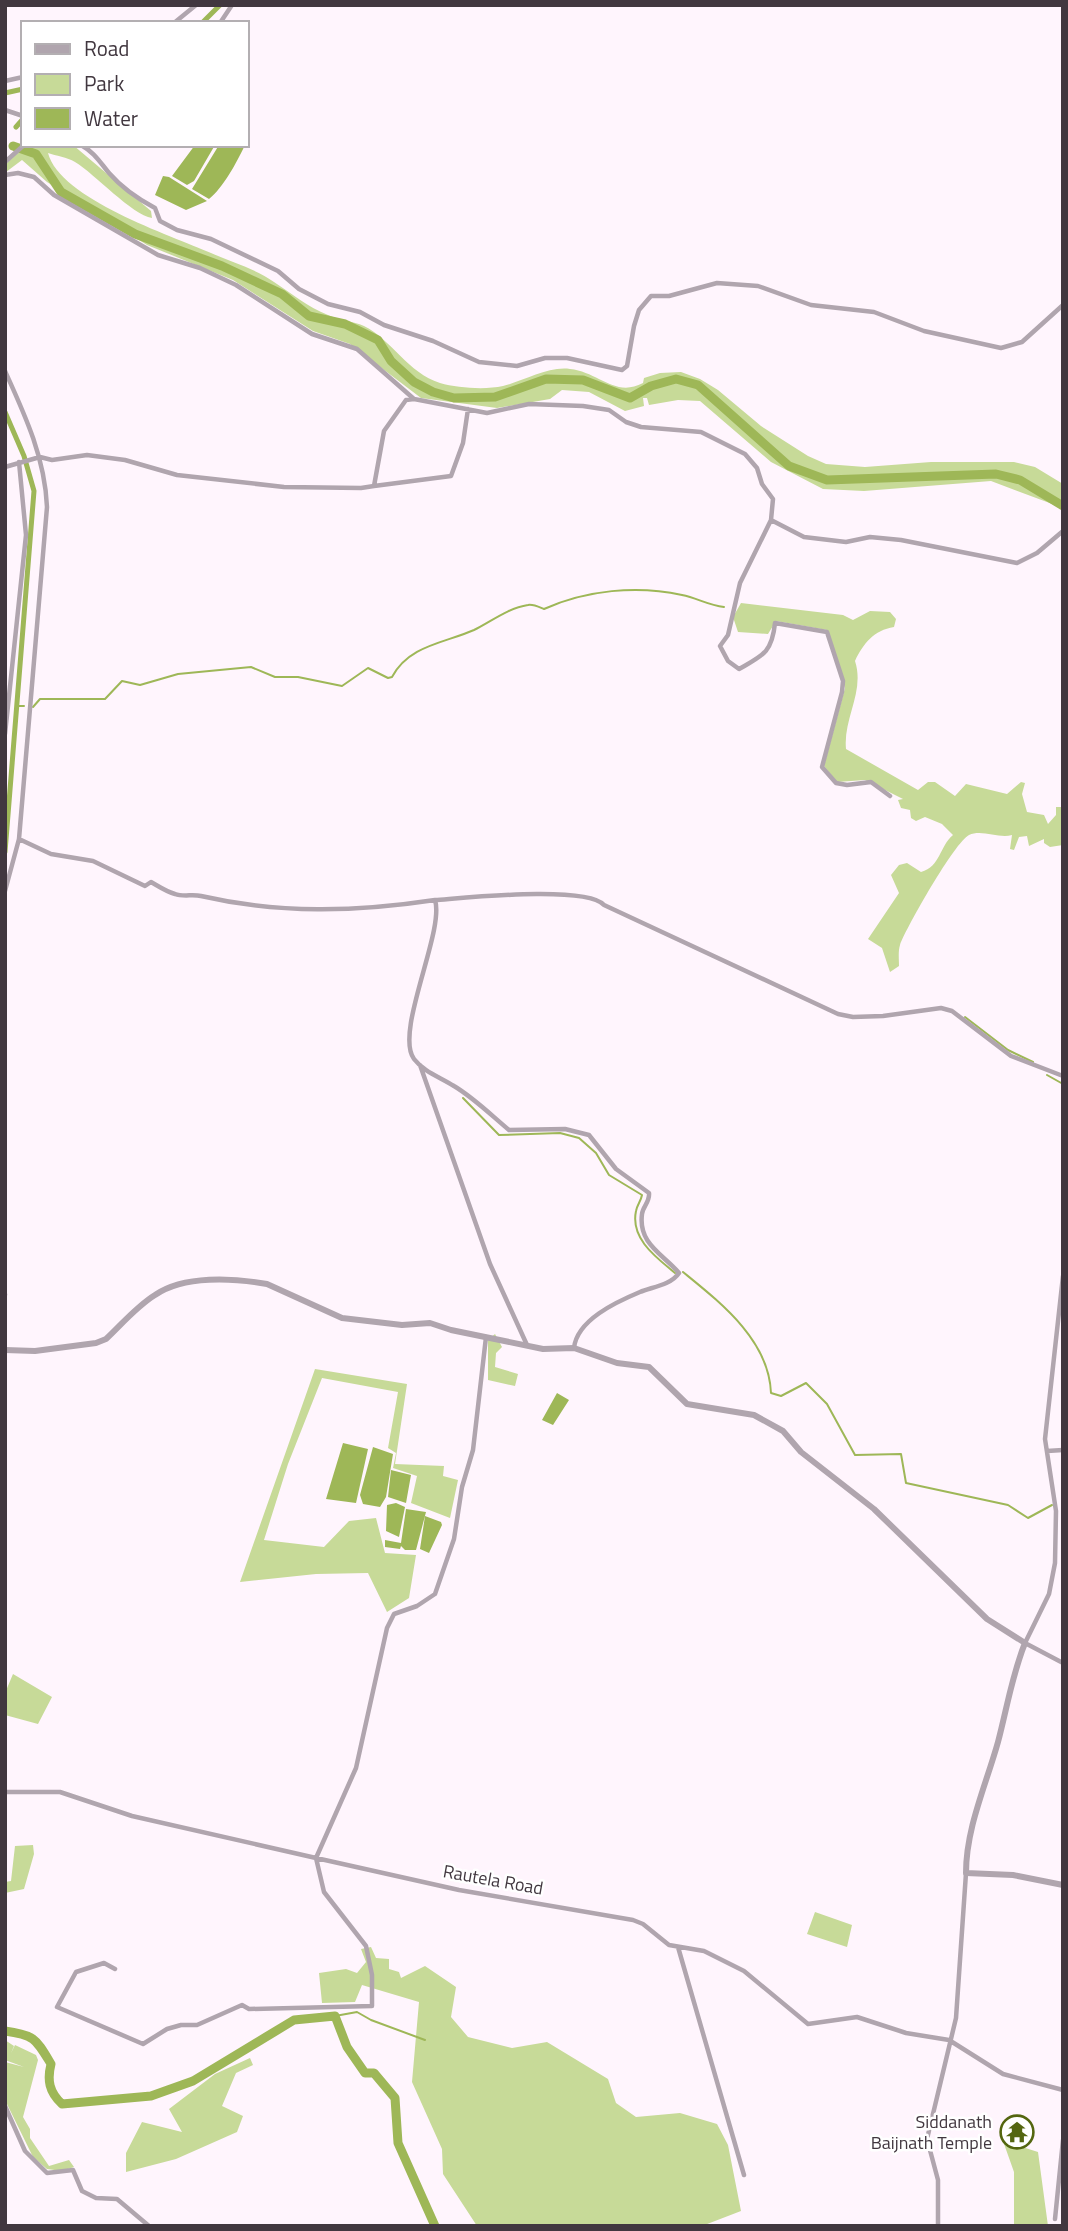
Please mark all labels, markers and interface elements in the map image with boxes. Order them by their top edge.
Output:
legend [21,21,248,147]
text: Road [84,32,129,64]
text: Park [84,67,124,99]
text: Water [84,102,138,134]
street label: Rautela Road [441,1857,545,1902]
place label: Siddanath Baijnath Temple [871,2108,992,2156]
temple icon: Siddanath Baijnath Temple [998,2113,1036,2151]

